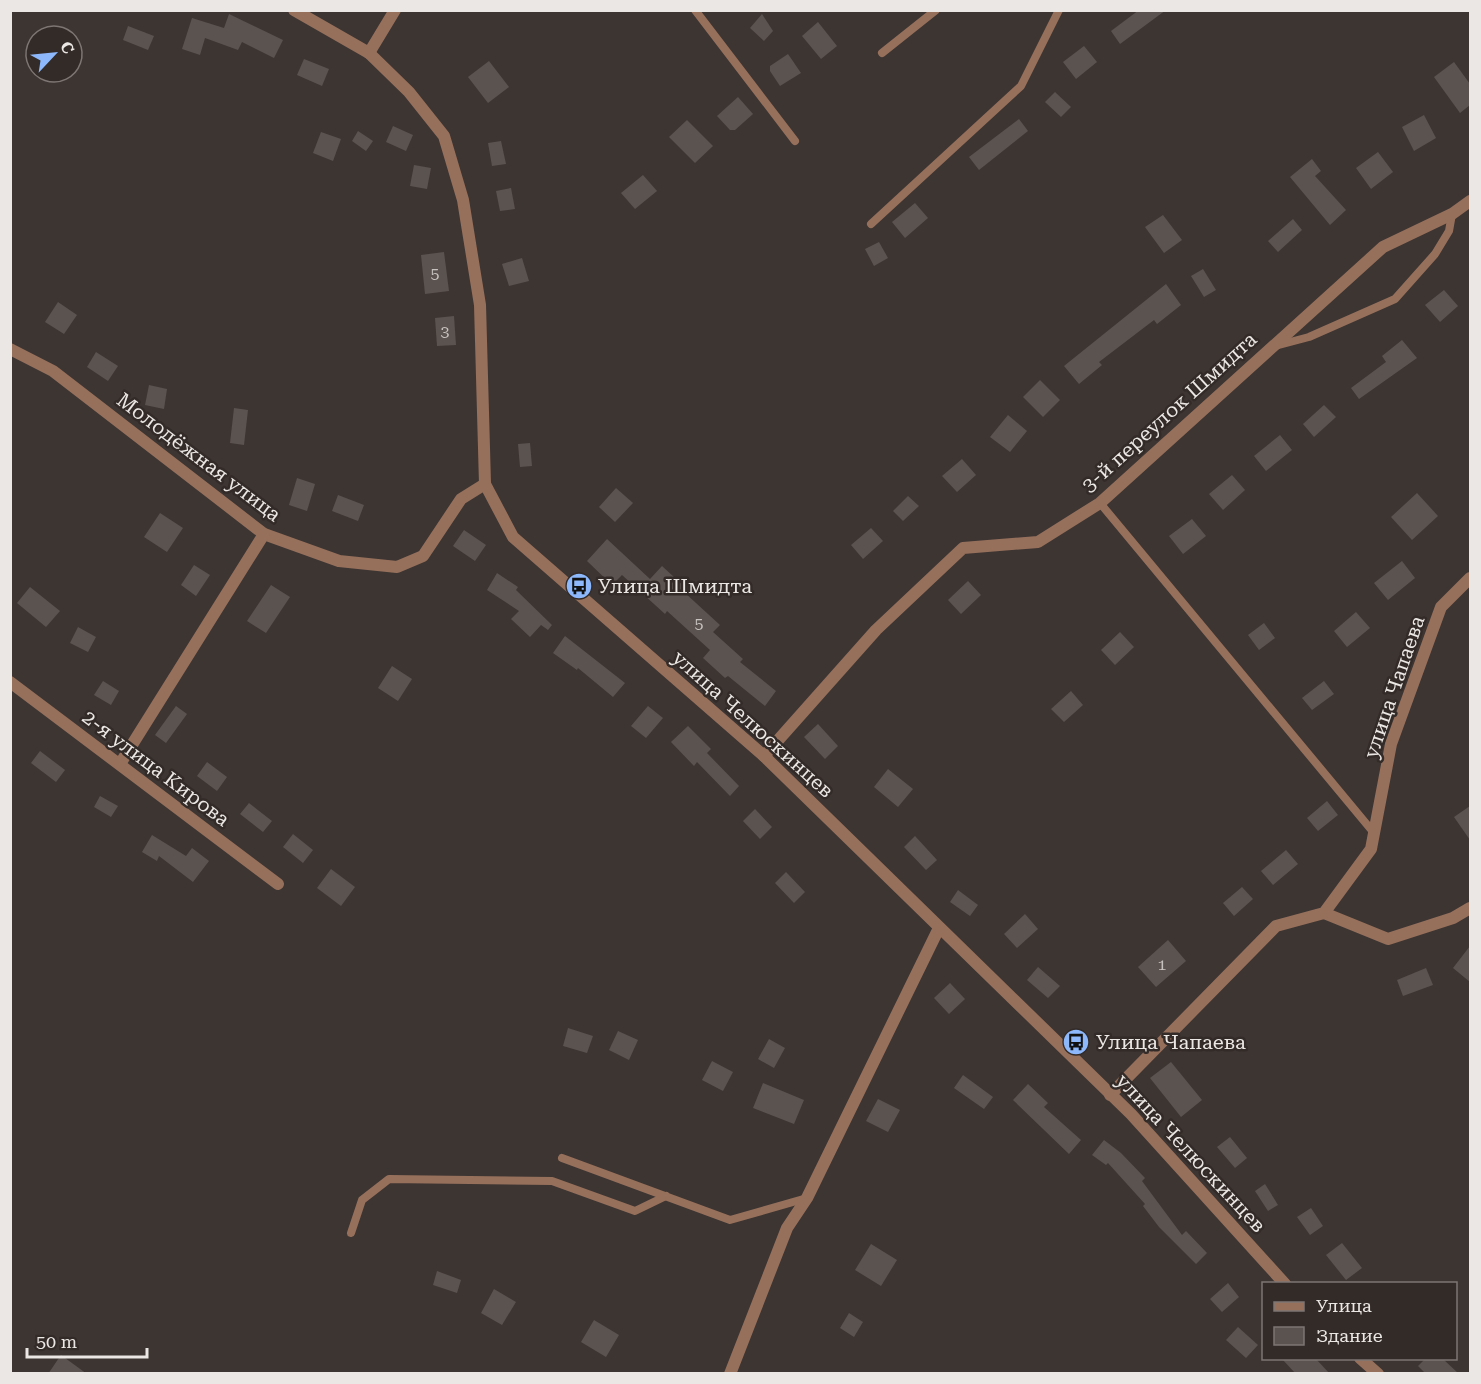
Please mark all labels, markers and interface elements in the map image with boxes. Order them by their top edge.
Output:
north arrow [24,24,84,84]
text: С [56,38,78,57]
house number: 5 [431,264,440,283]
house number: 3 [441,322,450,341]
street label: 3-й переулок Шмидта [1077,327,1262,497]
street label: Молодёжная улица [112,388,286,527]
bus stop icon: Улица Шмидта [564,571,594,601]
place label: Улица Шмидта [598,574,752,598]
street label: улица Чапаева [1358,613,1430,761]
house number: 5 [695,614,704,633]
street label: улица Челюскинцев [668,645,838,803]
street label: 2-я улица Кирова [78,705,234,831]
house number: 1 [1158,955,1167,974]
bus stop icon: Улица Чапаева [1061,1027,1091,1057]
place label: Улица Чапаева [1096,1030,1246,1054]
street label: улица Челюскинцев [1111,1069,1271,1237]
legend [1262,1282,1457,1360]
text: Улица [1316,1295,1372,1316]
scale bar [27,1321,147,1359]
text: Здание [1316,1325,1383,1346]
text: 50 m [36,1331,77,1352]

